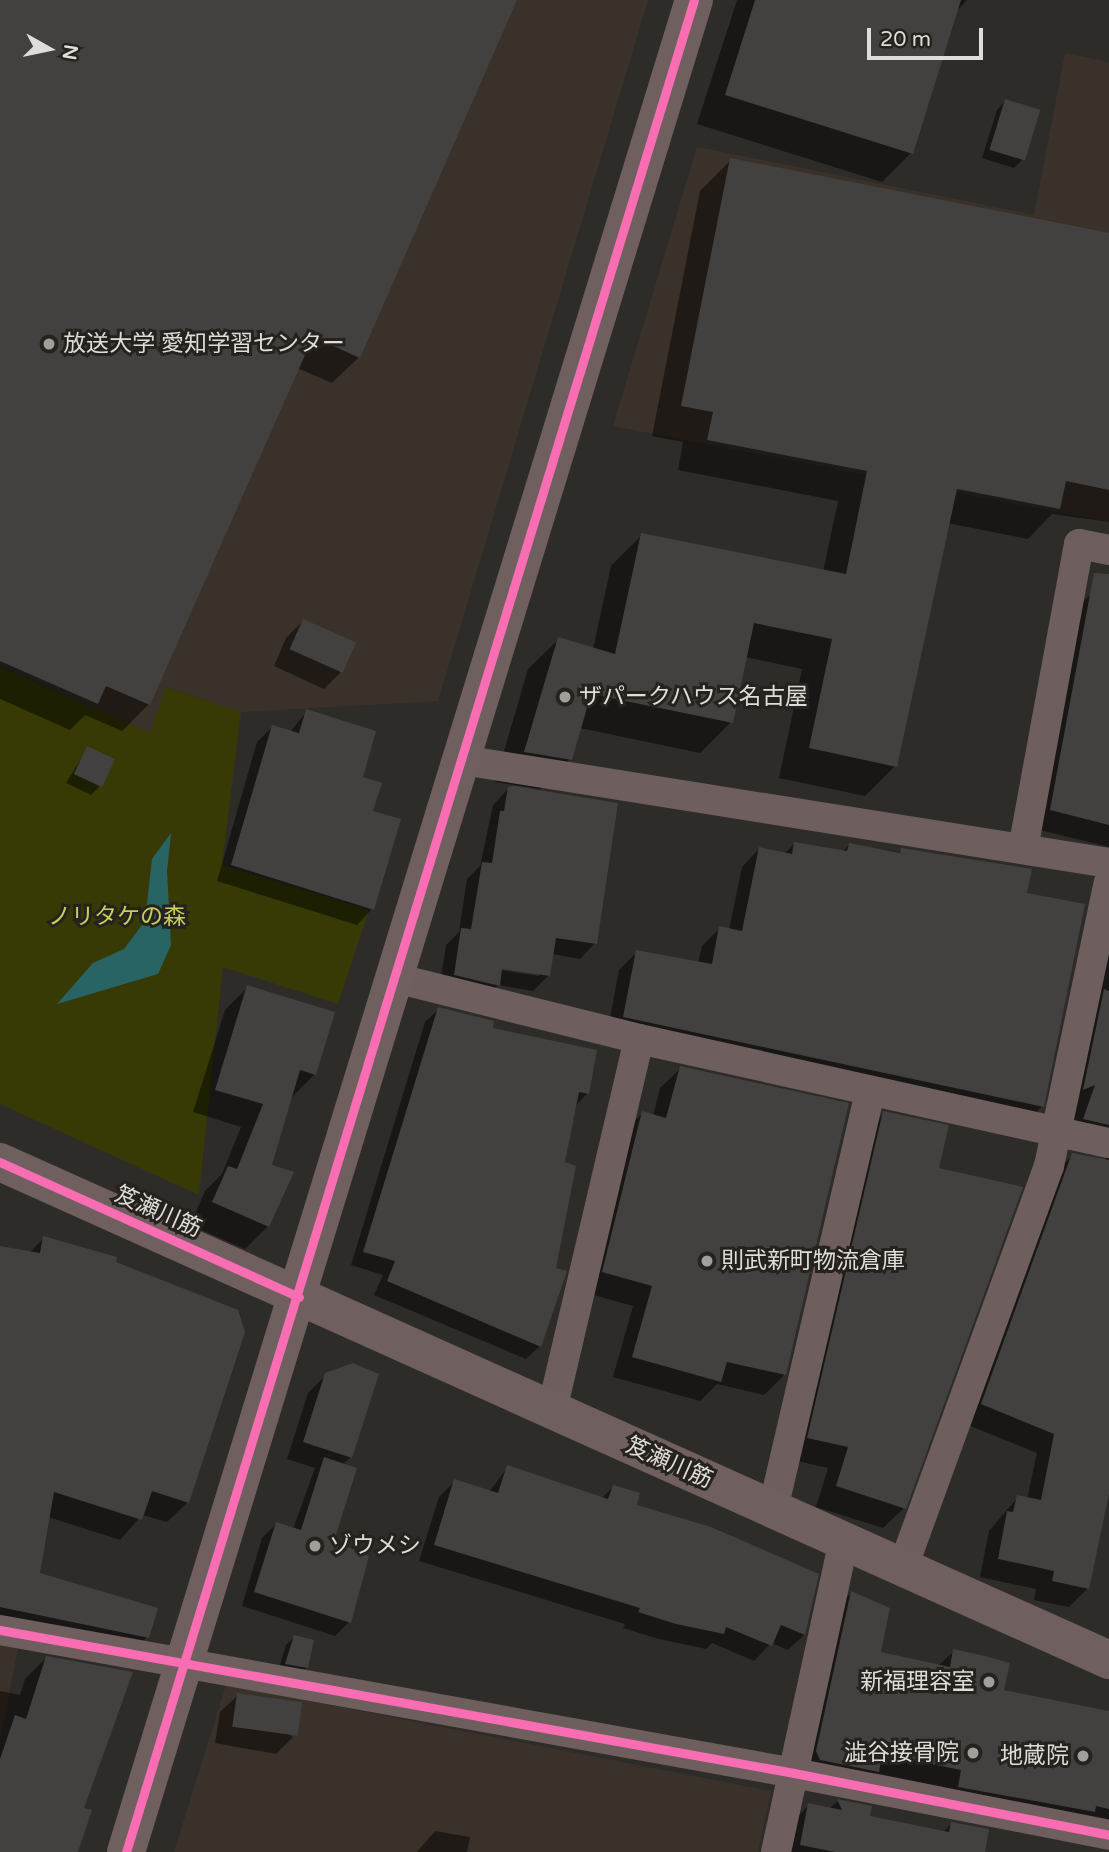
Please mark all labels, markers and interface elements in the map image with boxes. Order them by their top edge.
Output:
north arrow [14,14,84,84]
scale bar [871,14,986,58]
text: 20 m [880,27,931,52]
text: N [58,43,82,62]
place label: 放送大学 愛知学習センター [63,330,345,358]
marker: 放送大学 愛知学習センター [41,336,57,352]
place label: ザパークハウス名古屋 [579,683,809,711]
marker: ザパークハウス名古屋 [557,689,573,705]
park label: ノリタケの森 [48,903,186,931]
street label: 笈瀬川筋 [110,1181,206,1243]
place label: 則武新町物流倉庫 [721,1247,905,1275]
marker: 則武新町物流倉庫 [699,1253,715,1269]
street label: 笈瀬川筋 [621,1432,717,1494]
place label: ゾウメシ [329,1532,421,1560]
marker: ゾウメシ [307,1538,323,1554]
place label: 新福理容室 [860,1668,975,1696]
marker: 新福理容室 [981,1674,997,1690]
place label: 澁谷接骨院 [844,1739,959,1767]
place label: 地蔵院 [1000,1742,1069,1770]
marker: 澁谷接骨院 [965,1745,981,1761]
marker: 地蔵院 [1075,1748,1091,1764]

